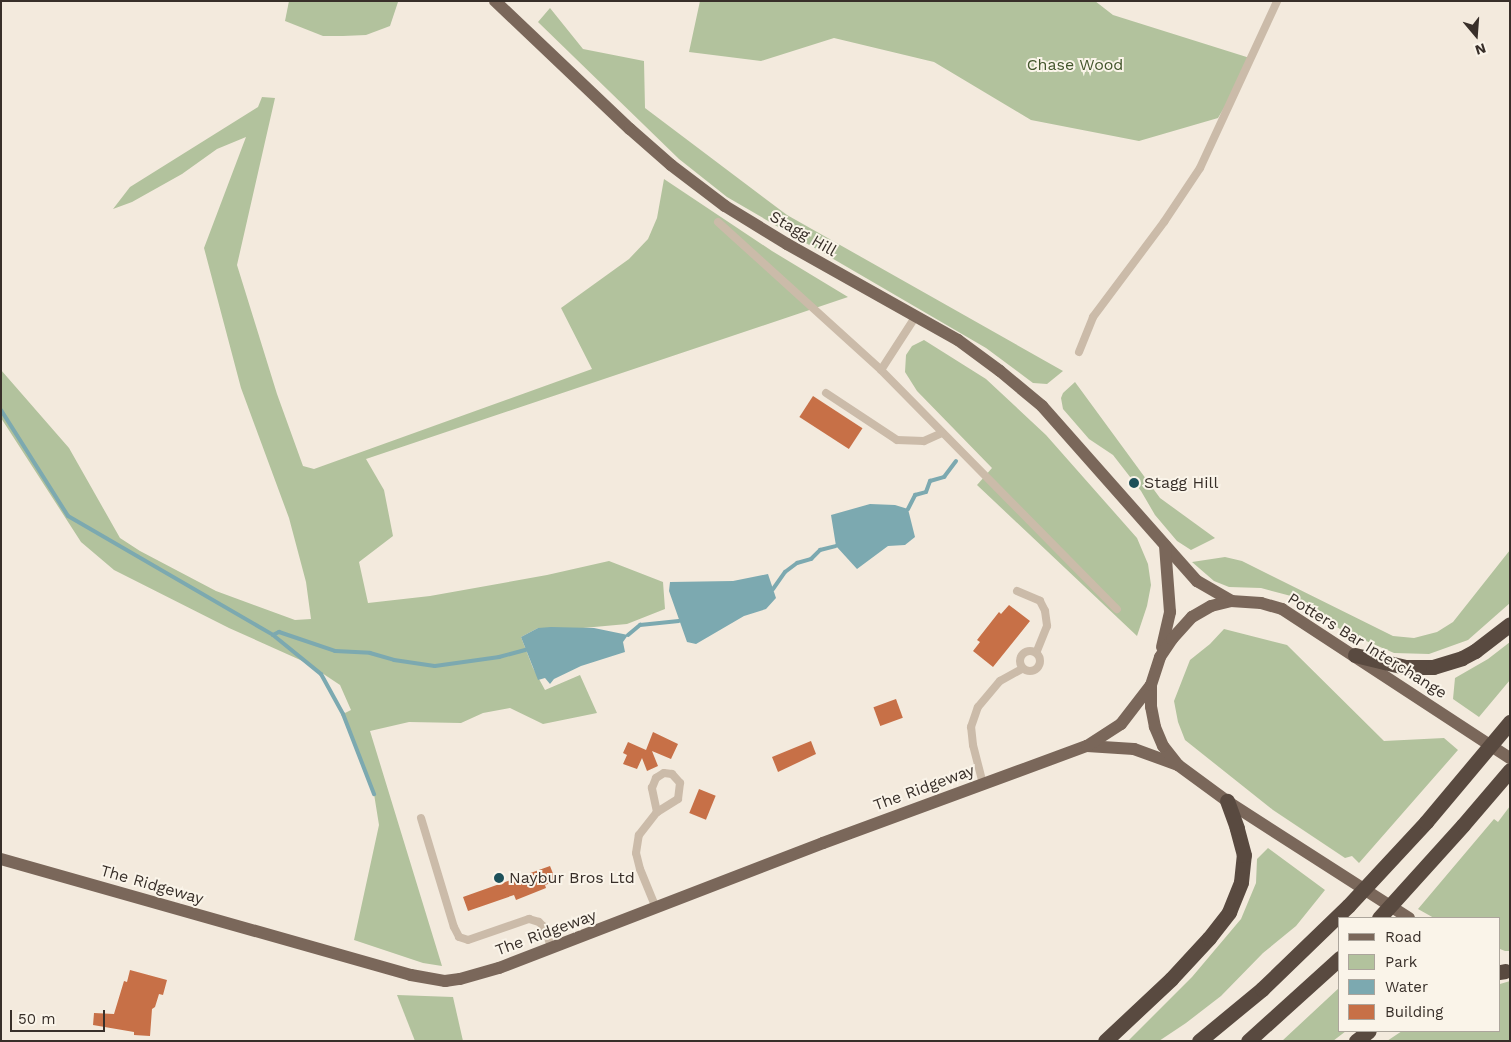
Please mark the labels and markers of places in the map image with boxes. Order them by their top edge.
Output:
place label: Stagg Hill [1144,473,1218,493]
marker: Stagg Hill [1128,477,1140,489]
place label: Naybur Bros Ltd [509,868,635,888]
marker: Naybur Bros Ltd [493,872,505,884]

